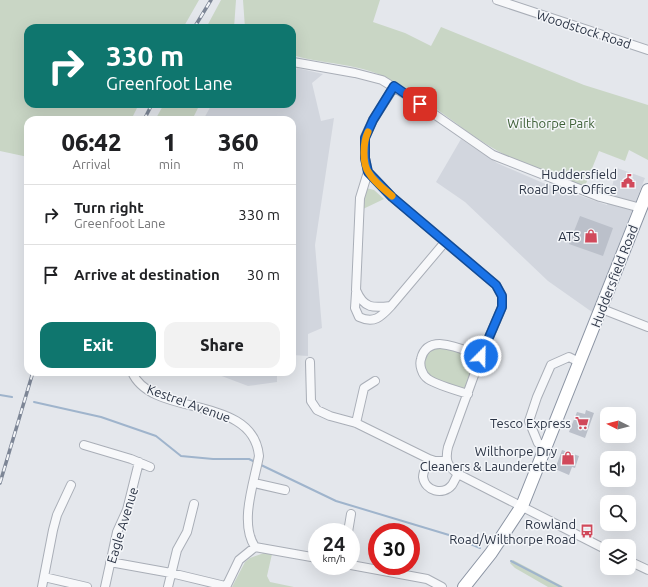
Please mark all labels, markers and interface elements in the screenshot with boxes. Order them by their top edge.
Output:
street label: Woodstock Road [535,7,633,51]
icon: right [40,40,92,92]
text: 330 m [106,40,184,71]
text: Greenfoot Lane [106,73,233,93]
pin [403,87,437,121]
icon: arrive [409,93,431,115]
park label: Wilthorpe Park [507,116,595,130]
text: 06:42 [61,129,121,156]
text: 1 [163,129,176,156]
text: 360 [218,129,259,156]
text: Arrival [72,157,110,171]
text: min [159,157,181,171]
text: m [233,157,244,171]
place label: Huddersfield Road Post Office [519,167,617,196]
public building icon: Huddersfield Road Post Office [620,173,636,189]
text: Turn right [74,199,144,216]
icon: right [40,204,62,226]
text: 330 m [238,206,280,223]
text: Greenfoot Lane [74,216,165,230]
street label: Huddersfield Road [588,223,640,329]
shop icon: ATS [583,228,599,244]
place label: ATS [558,229,580,243]
icon: arrive [40,264,62,286]
text: Arrive at destination [74,266,220,283]
text: 30 m [247,266,280,283]
button: Exit [40,322,156,368]
button: Share [164,322,280,368]
position arrow [460,335,502,377]
street label: Kestrel Avenue [145,381,233,425]
north arrow [600,407,636,443]
map controls [600,407,636,575]
supermarket icon: Tesco Express [574,415,590,431]
place label: Tesco Express [490,416,571,430]
place label: Wilthorpe Dry Cleaners & Launderette [420,444,557,473]
shop icon: Wilthorpe Dry Cleaners & Launderette [560,450,576,466]
button: sound [600,451,636,487]
street label: Eagle Avenue [104,485,140,565]
button: search [600,495,636,531]
place label: Rowland Road/Wilthorpe Road [449,517,576,546]
speed limit sign: 30 [368,523,420,575]
bus stop icon: Rowland Road/Wilthorpe Road [579,523,595,539]
text: 24 [323,532,345,555]
button: layers [600,539,636,575]
text: km/h [322,553,346,564]

